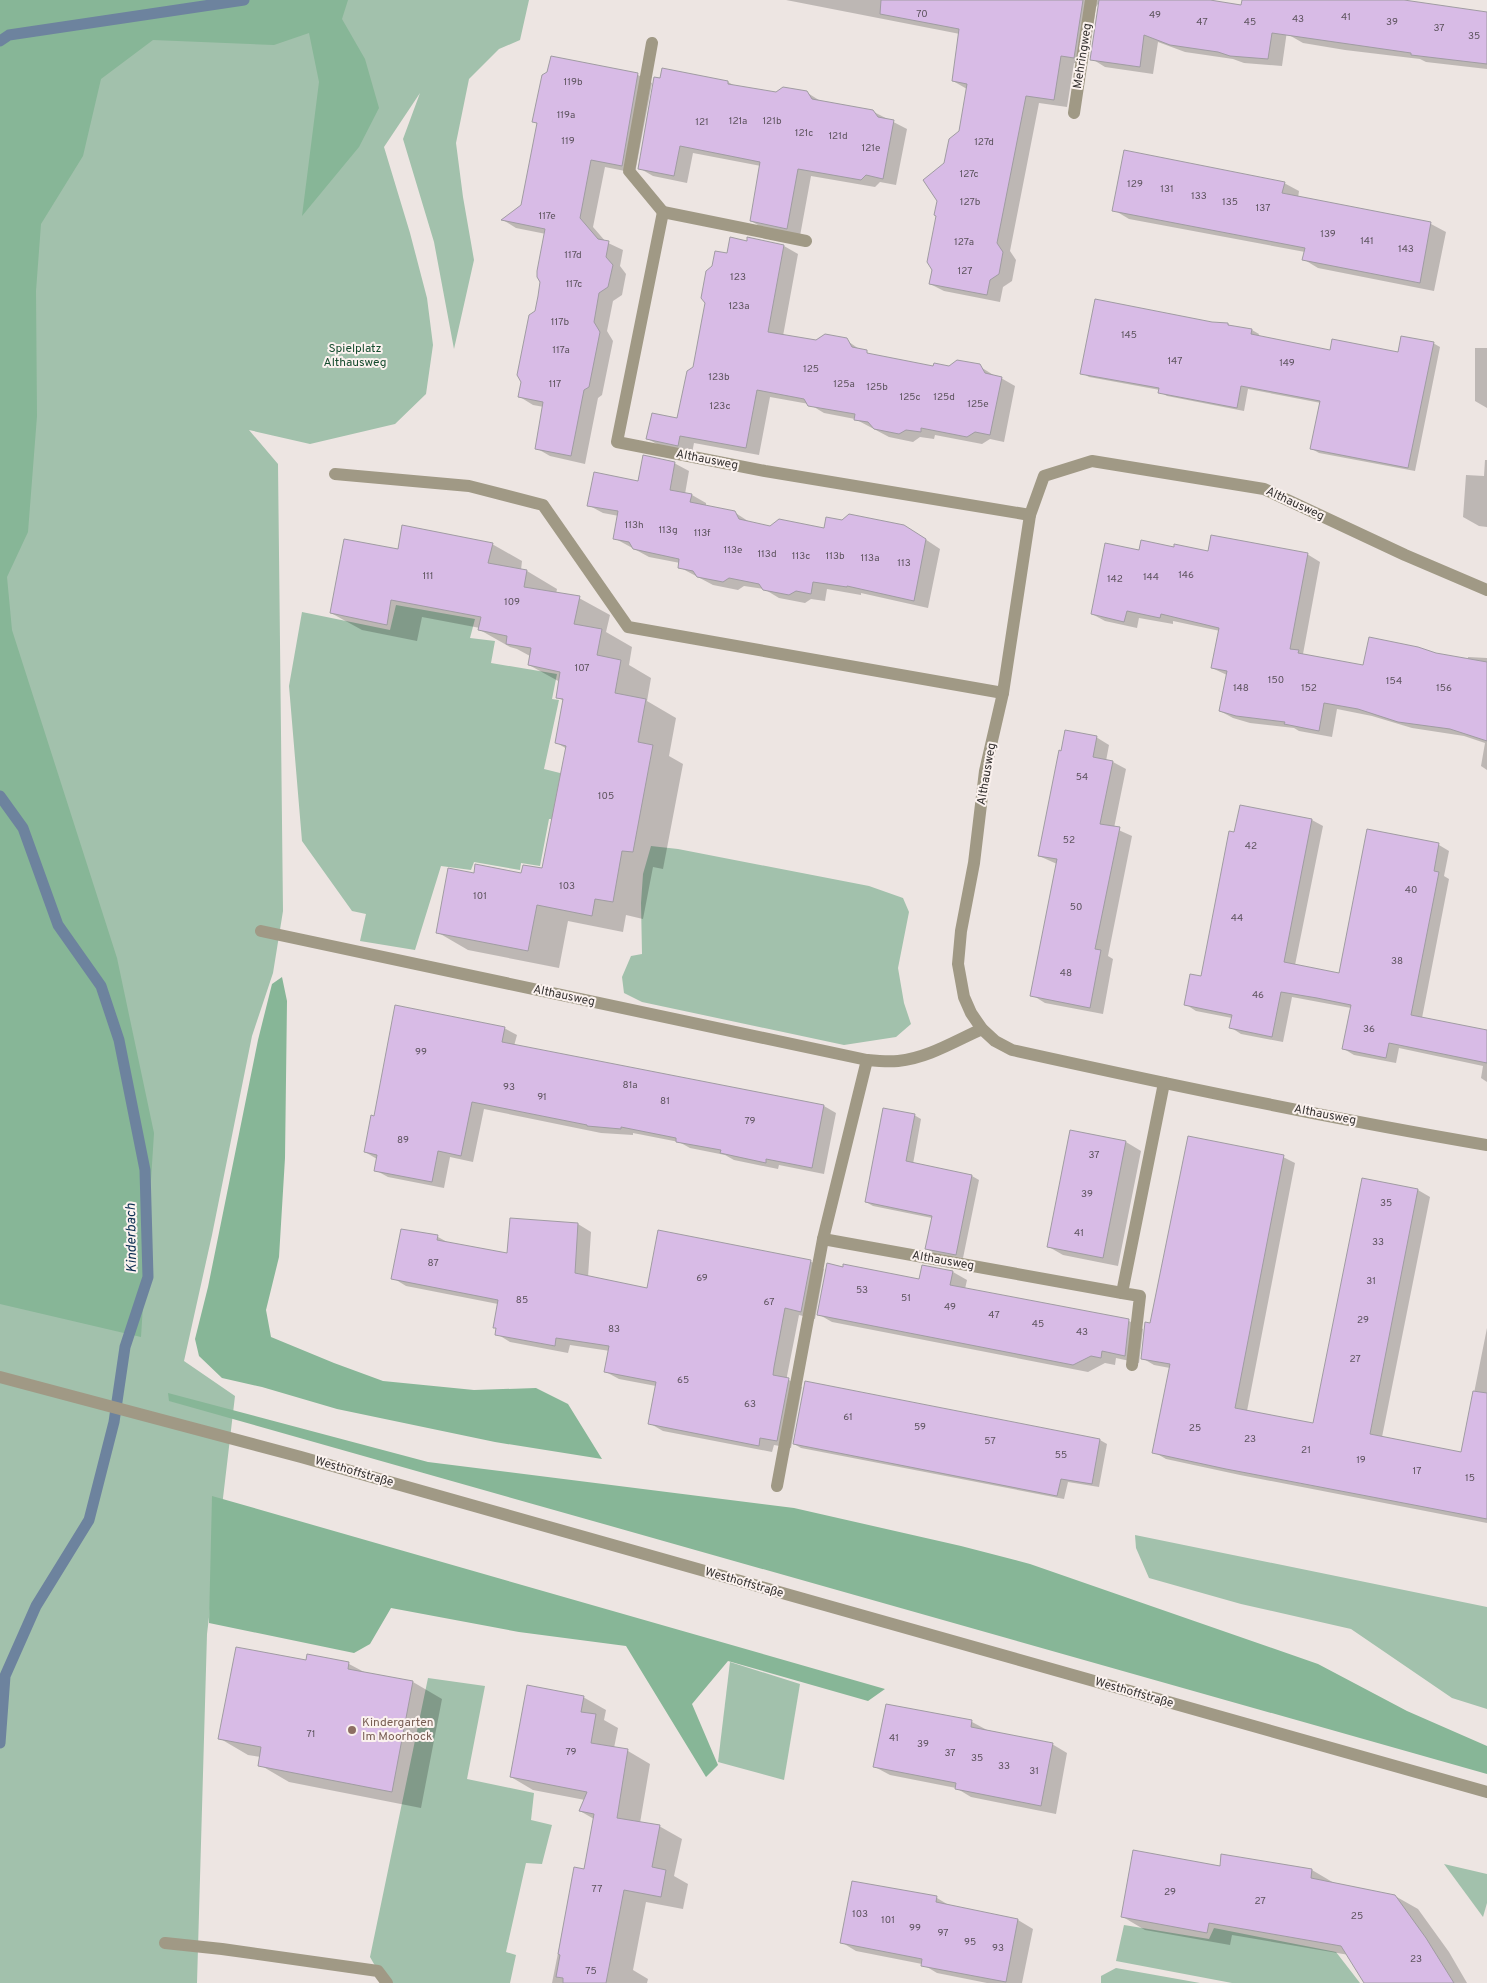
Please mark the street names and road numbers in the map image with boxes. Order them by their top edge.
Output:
street label: Mehringweg [1070,22,1096,90]
street label: Althausweg [675,446,739,474]
street label: Althausweg [1263,483,1327,525]
street label: Althausweg [974,742,1000,806]
street label: Althausweg [532,982,596,1010]
street label: Althausweg [1293,1101,1357,1129]
street label: Althausweg [911,1248,975,1274]
street label: Westhoffstraße [313,1453,395,1491]
street label: Westhoffstraße [703,1564,785,1602]
street label: Westhoffstraße [1093,1674,1175,1712]

